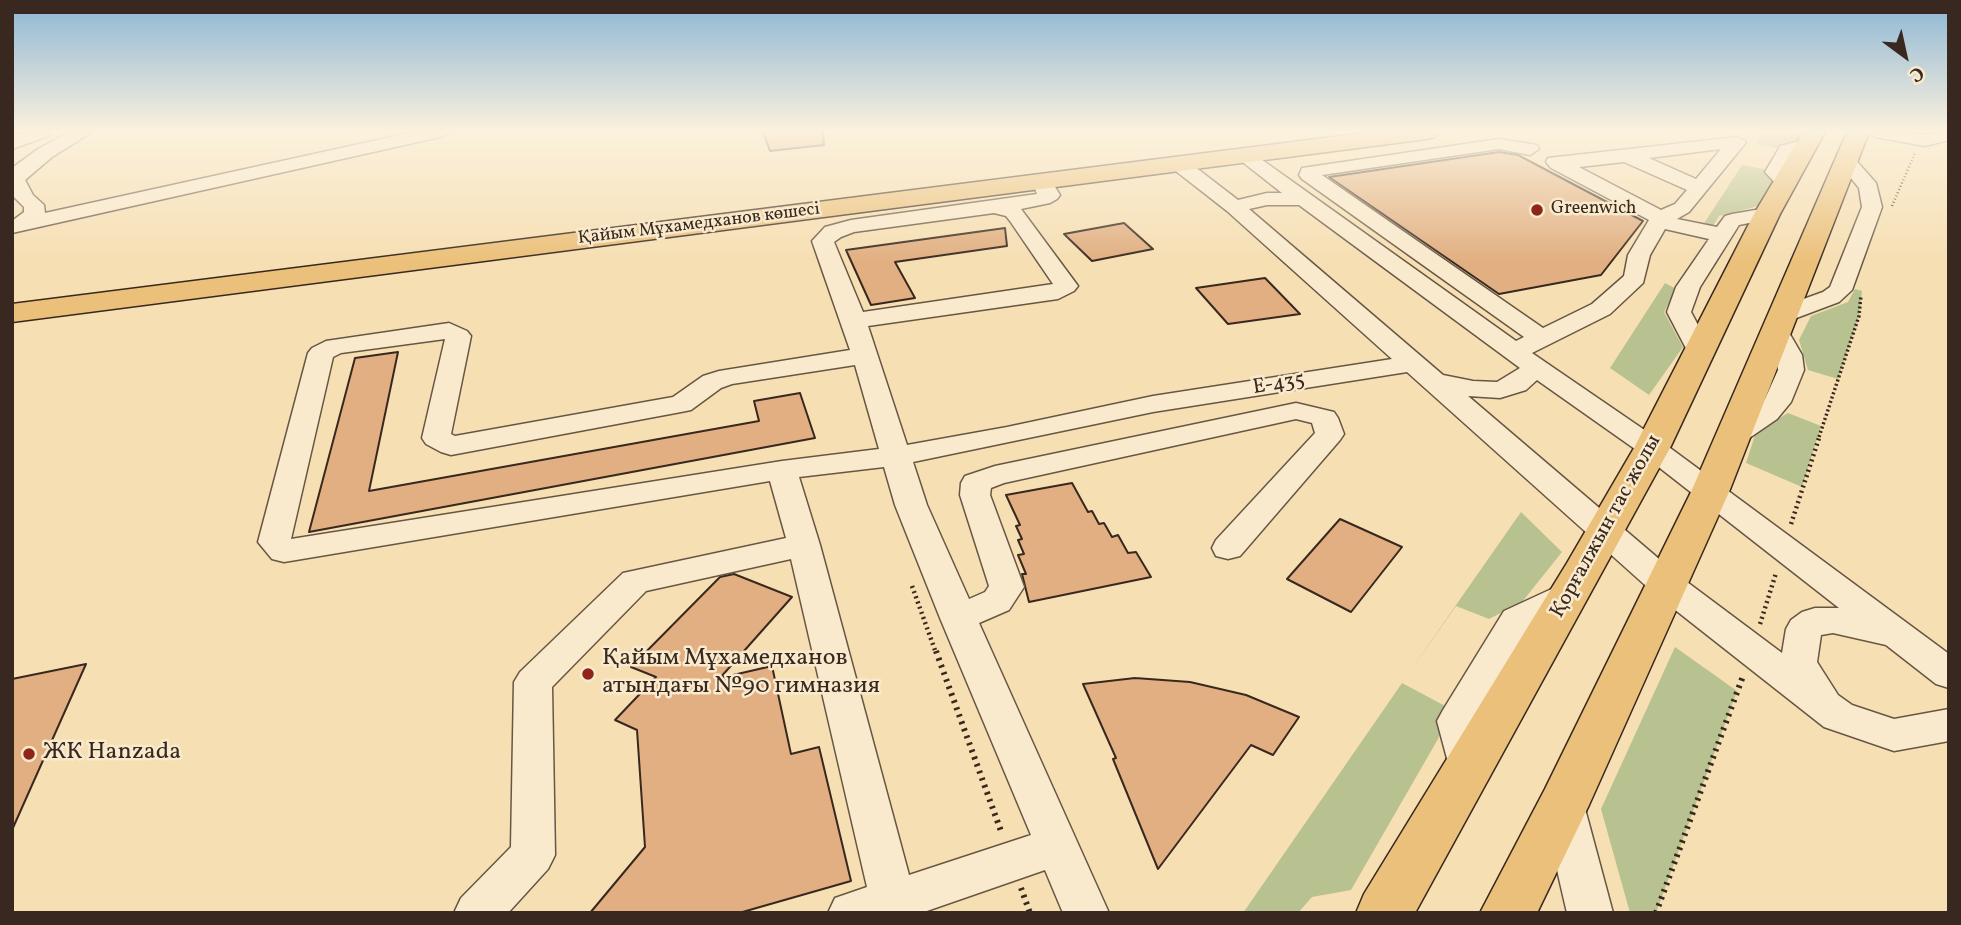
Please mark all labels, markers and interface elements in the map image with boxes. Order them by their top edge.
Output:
north arrow [1870,21,1940,91]
text: С [1904,59,1929,88]
street label: Қайым Мұхамедханов көшесі [577,199,821,251]
place label: Greenwich [1551,199,1636,221]
marker: Greenwich [1529,202,1545,218]
street label: Е-435 [1251,368,1307,402]
street label: Қорғалжын тас жолы [1546,431,1668,623]
place label: Қайым Мұхамедханов атындағы №90 гимназия [602,646,880,702]
marker: Қайым Мұхамедханов атындағы №90 гимназия [580,666,596,682]
place label: ЖК Hanzada [43,740,181,768]
marker: ЖК Hanzada [21,746,37,762]

